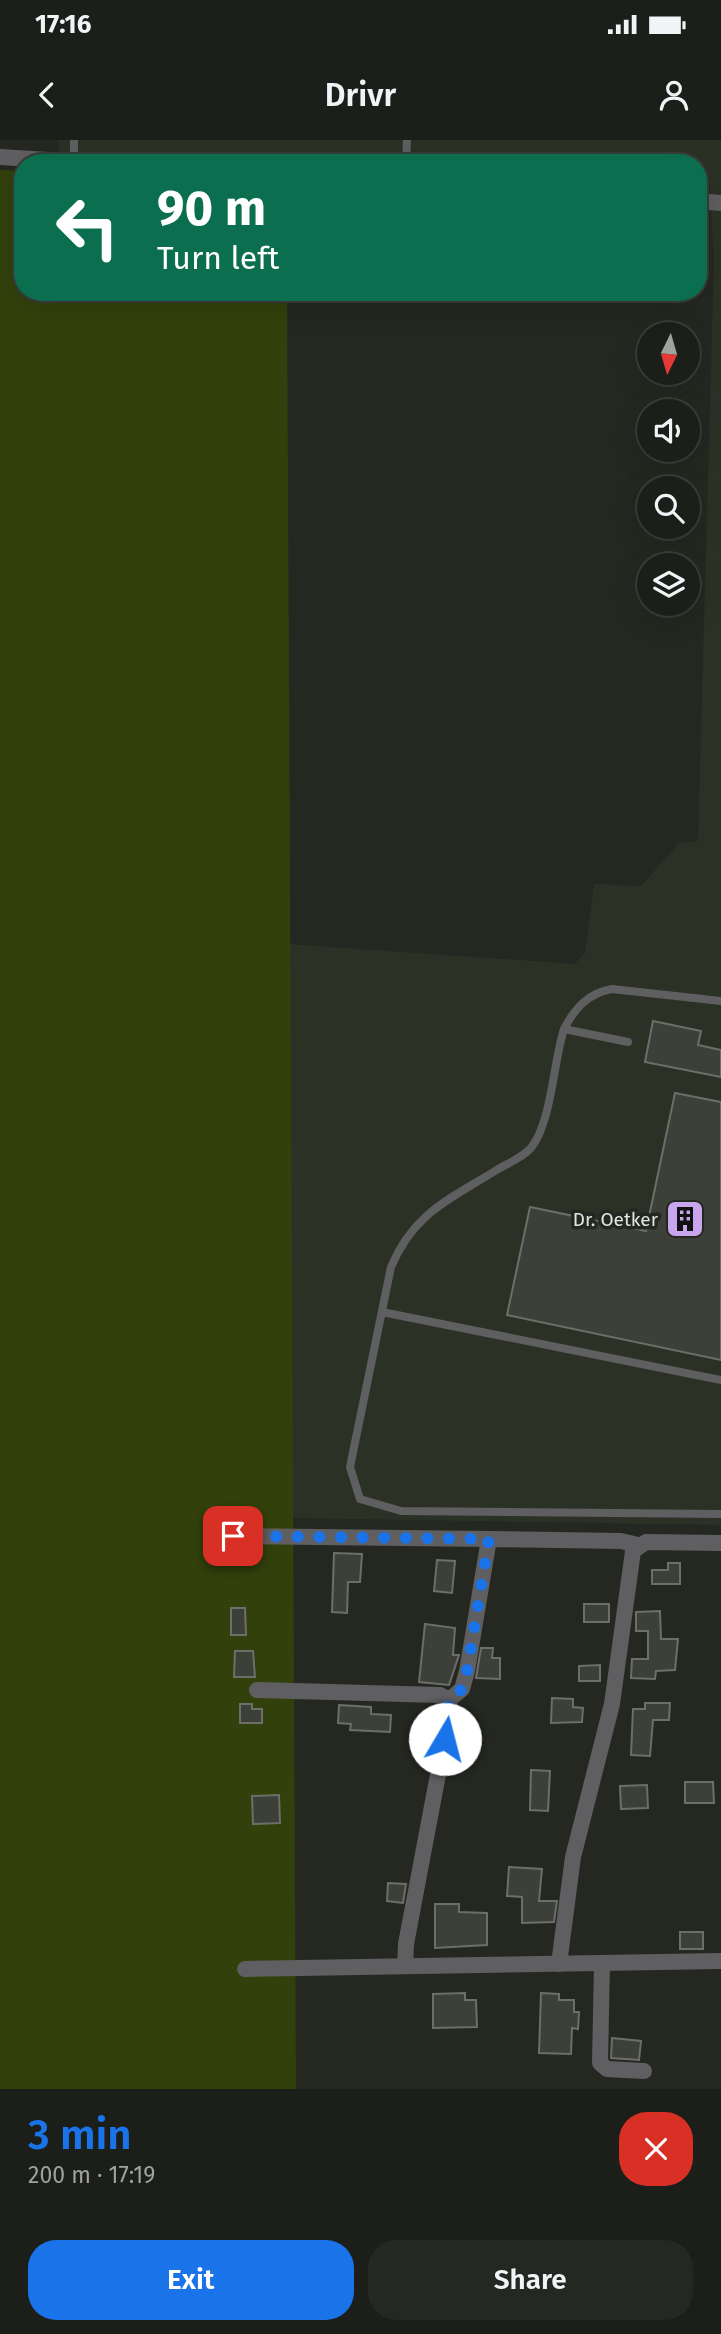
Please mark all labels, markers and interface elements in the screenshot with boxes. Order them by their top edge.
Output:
text: 17:16 [35,9,91,40]
icon: back [28,76,66,114]
text: Drivr [325,76,396,114]
icon: person [655,76,693,114]
text: 90 m [157,179,266,238]
icon: left [42,182,133,273]
text: Turn left [157,239,279,277]
north arrow [637,322,700,385]
map controls [637,322,700,616]
button: sound [637,399,700,462]
button: search [637,476,700,539]
button: layers [637,553,700,616]
building icon: Dr. Oetker [664,1198,706,1240]
place label: Dr. Oetker [573,1208,659,1231]
pin [203,1506,263,1566]
icon: arrive [214,1517,252,1555]
position arrow [408,1702,482,1776]
text: 3 min [28,2110,132,2160]
button: close [619,2112,693,2186]
text: 200 m · 17:19 [28,2161,155,2189]
button: Exit [28,2240,354,2320]
button: Share [368,2240,693,2320]

